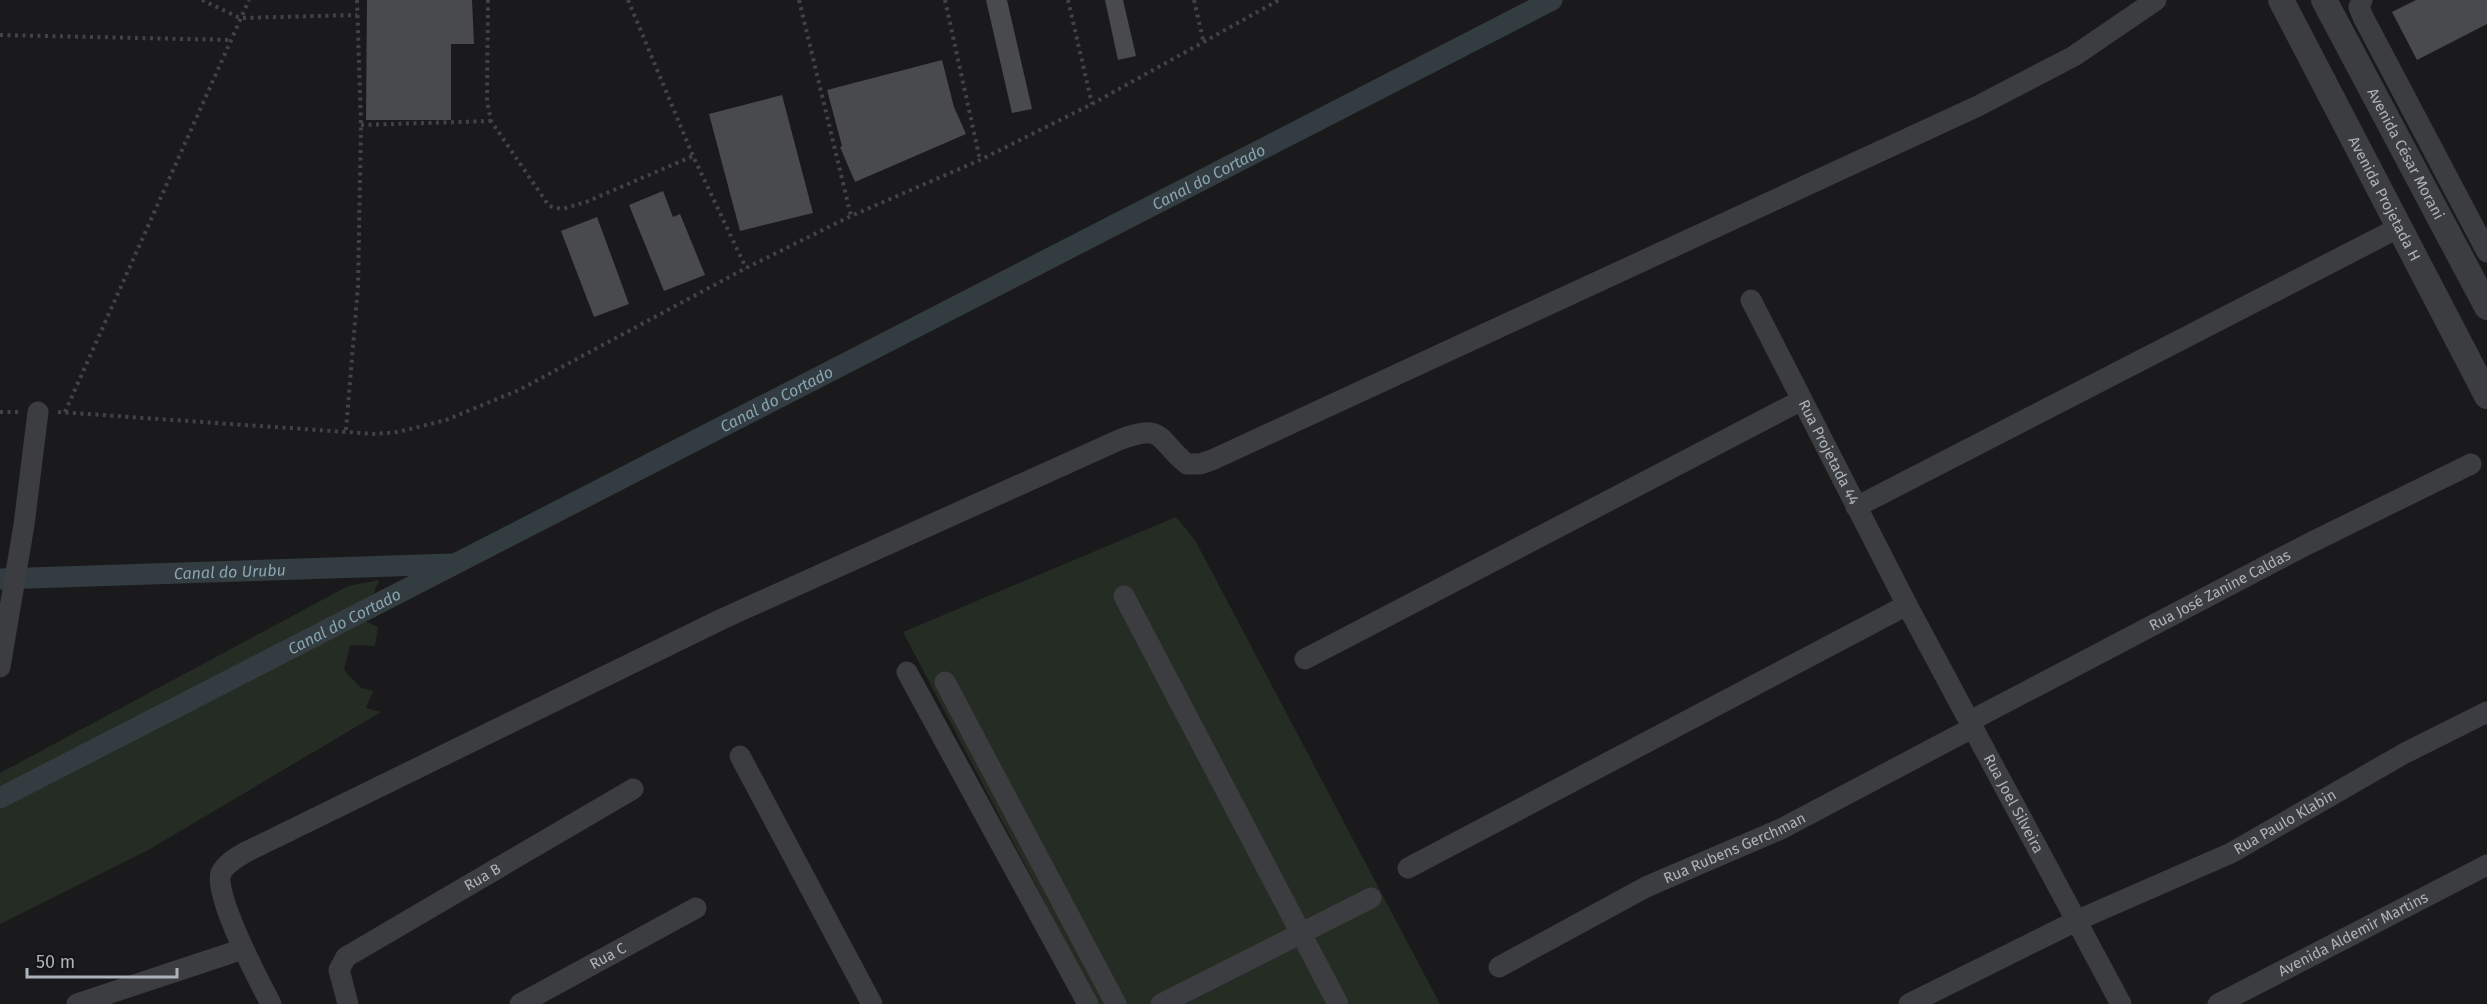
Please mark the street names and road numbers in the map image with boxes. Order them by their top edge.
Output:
street label: Avenida César Morani [2363,85,2448,223]
street label: Avenida Projetada H [2345,133,2424,264]
street label: Rua Projetada 44 [1795,397,1863,508]
street label: Rua José Zanine Caldas [2146,546,2293,635]
street label: Rua Joel Silveira [1980,751,2047,856]
street label: Rua Paulo Klabin [2231,785,2339,858]
street label: Rua Rubens Gerchman [1661,809,1809,887]
street label: Rua B [461,860,504,895]
street label: Avenida Aldemir Martins [2275,888,2431,980]
street label: Rua C [587,939,629,973]

